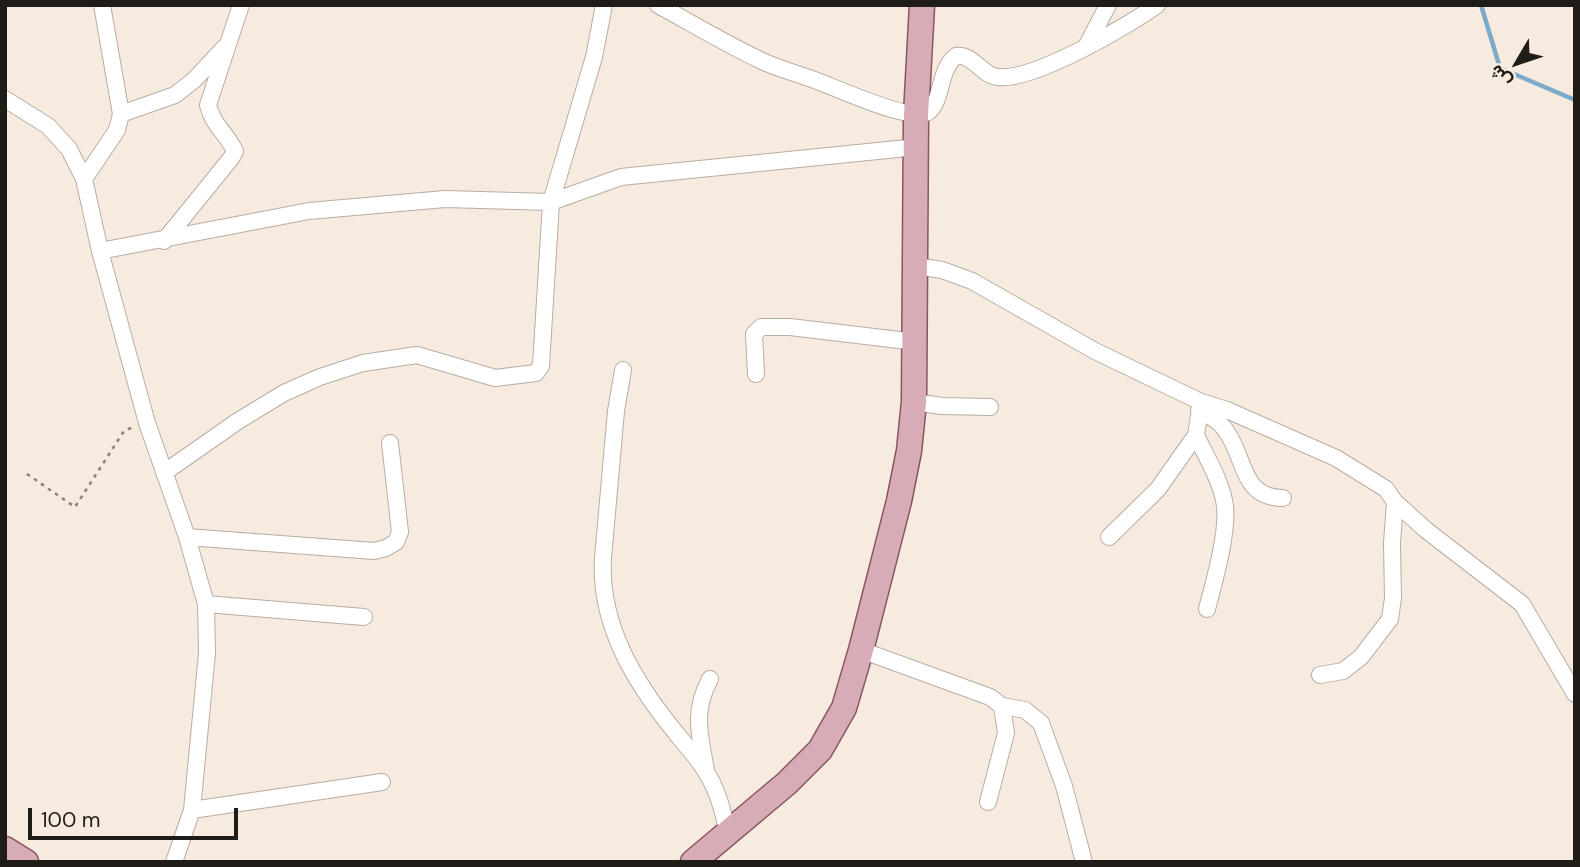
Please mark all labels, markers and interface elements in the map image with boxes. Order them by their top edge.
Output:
north arrow [1482,28,1552,98]
text: ش [1483,60,1517,93]
scale bar [32,794,242,838]
text: 100 m [41,806,101,834]

